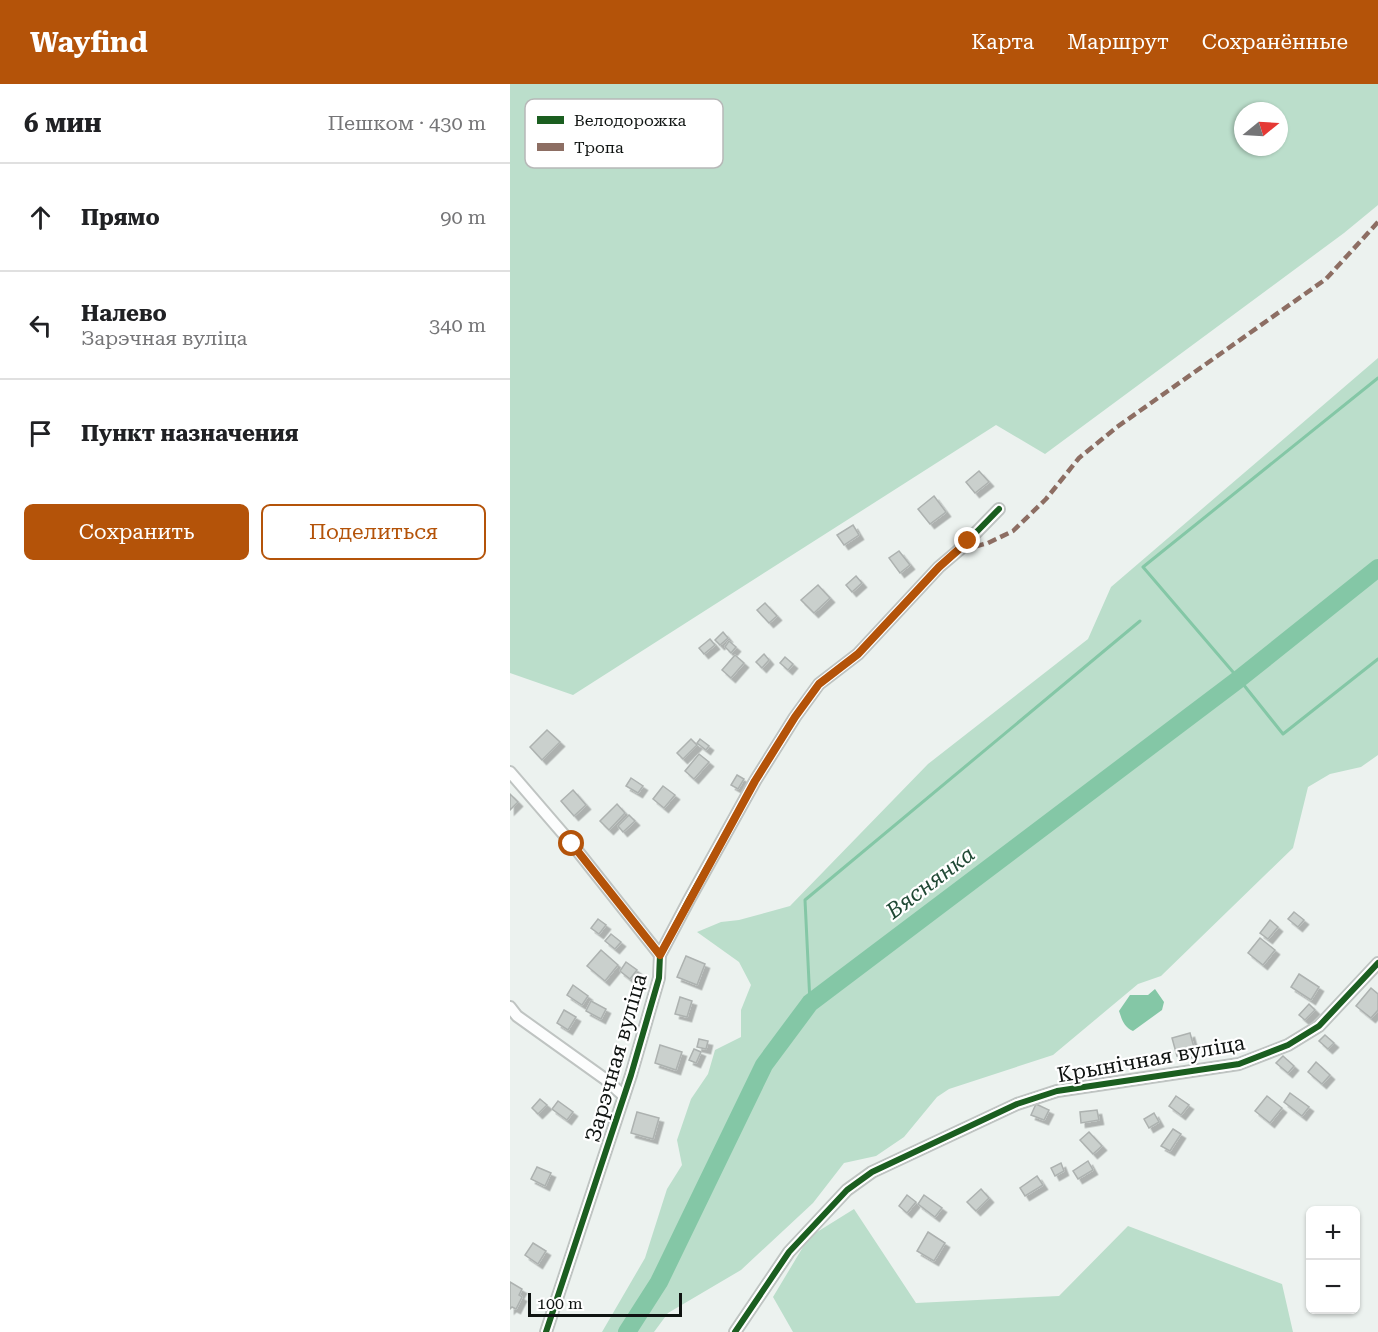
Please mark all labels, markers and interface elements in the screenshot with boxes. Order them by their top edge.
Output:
text: Wayfind [30,26,148,59]
text: Карта [971,30,1034,54]
text: Маршрут [1067,30,1169,54]
text: Сохранённые [1202,30,1348,54]
legend [525,99,723,168]
north arrow [1234,102,1288,156]
text: 6 мин [24,108,102,138]
text: Пешком · 430 m [328,111,486,135]
text: Велодорожка [574,111,687,130]
text: Тропа [574,138,624,157]
icon: ahead [24,201,57,234]
text: Прямо [81,205,160,230]
text: 90 m [440,205,486,229]
text: Налево [81,301,167,326]
icon: left [24,309,57,342]
text: 340 m [429,313,486,337]
text: Зарэчная вуліца [81,326,247,350]
icon: arrive [24,417,57,450]
text: Пункт назначения [81,421,299,446]
button: Сохранить [24,504,249,560]
button: Поделиться [261,504,486,560]
route end [954,527,980,553]
route start [558,830,584,856]
water label: Вяснянка [880,841,979,924]
street label: Зарэчная вуліца [580,970,652,1145]
street label: Крынічная вуліца [1055,1031,1247,1087]
map controls [1306,1206,1360,1314]
button: + [1306,1206,1360,1260]
button: − [1306,1260,1360,1314]
scale bar [528,1290,682,1318]
text: 100 m [537,1294,583,1313]

